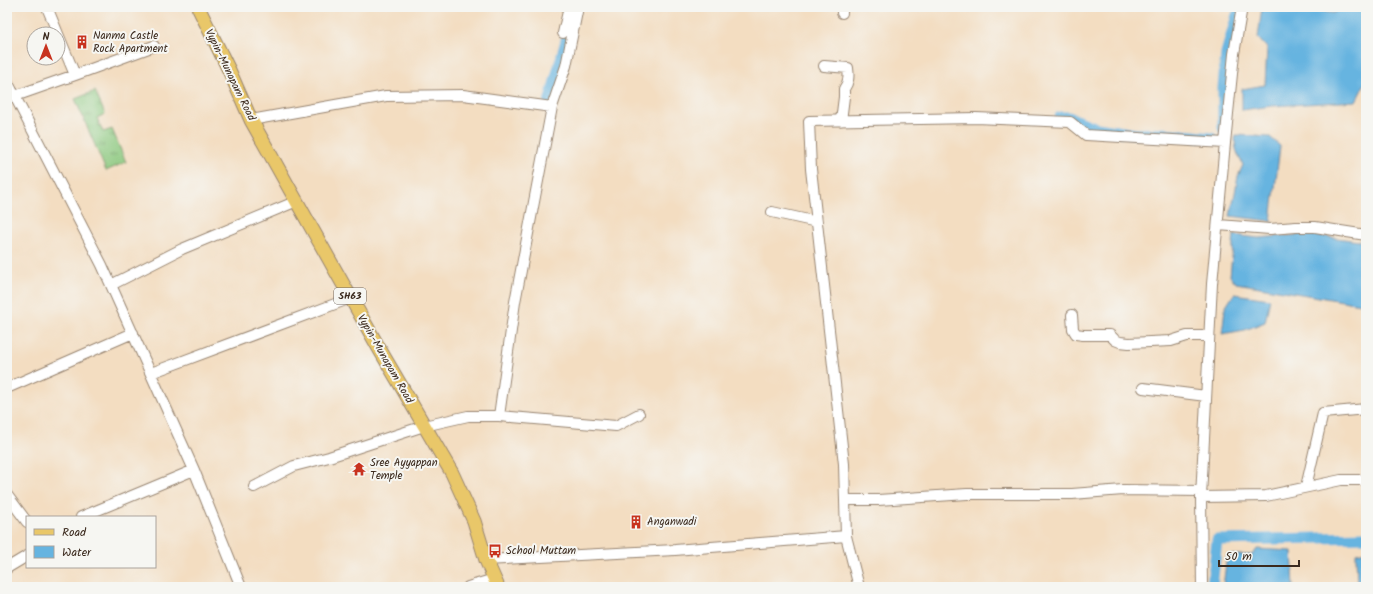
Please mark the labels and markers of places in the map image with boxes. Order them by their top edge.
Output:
place label: Nanma Castle Rock Apartment [93,27,168,58]
building icon: Nanma Castle Rock Apartment [74,34,90,50]
place label: Sree Ayyappan Temple [370,454,438,485]
temple icon: Sree Ayyappan Temple [351,461,367,477]
place label: Anganwadi [647,513,697,531]
building icon: Anganwadi [628,514,644,530]
place label: School Muttam [506,542,576,560]
bus stop icon: School Muttam [487,543,503,559]

